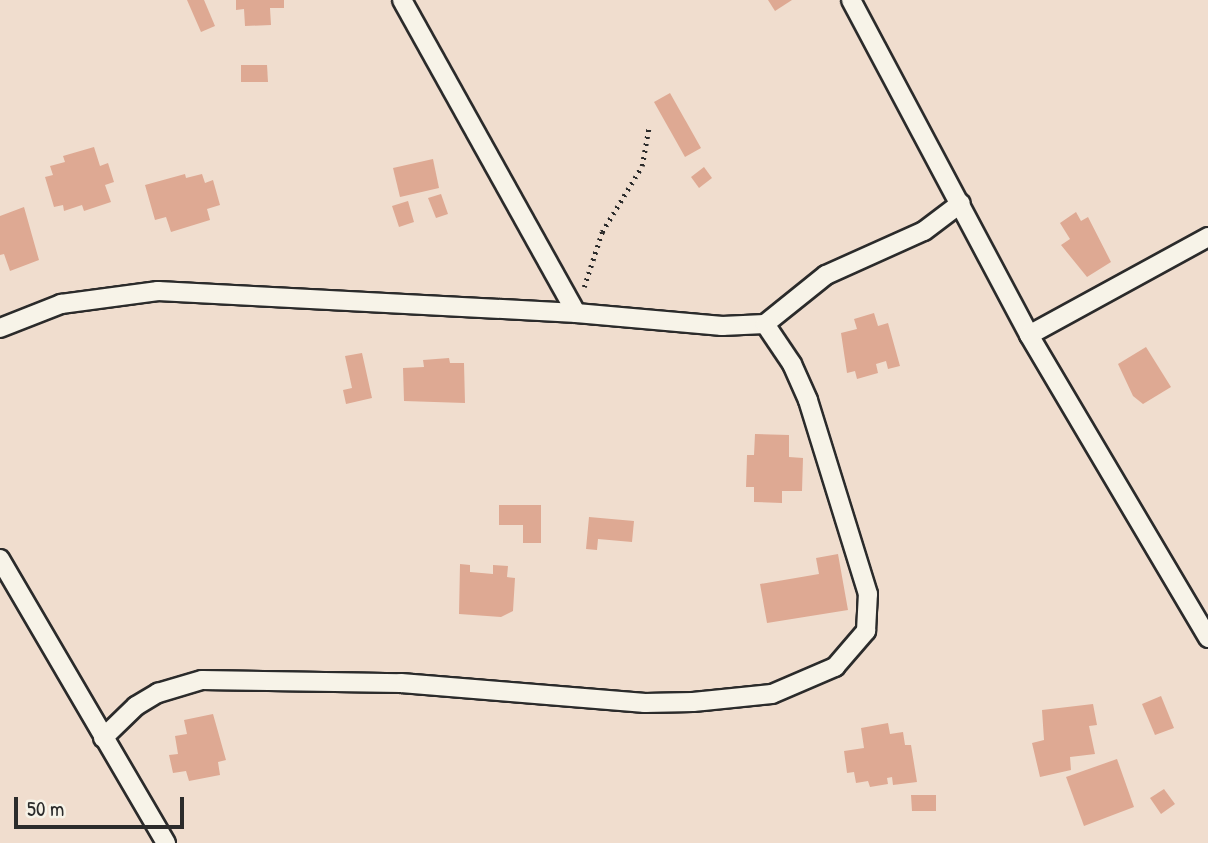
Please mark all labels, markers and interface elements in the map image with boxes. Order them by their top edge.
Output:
scale bar [18,784,187,828]
text: 50 m [27,794,64,823]

